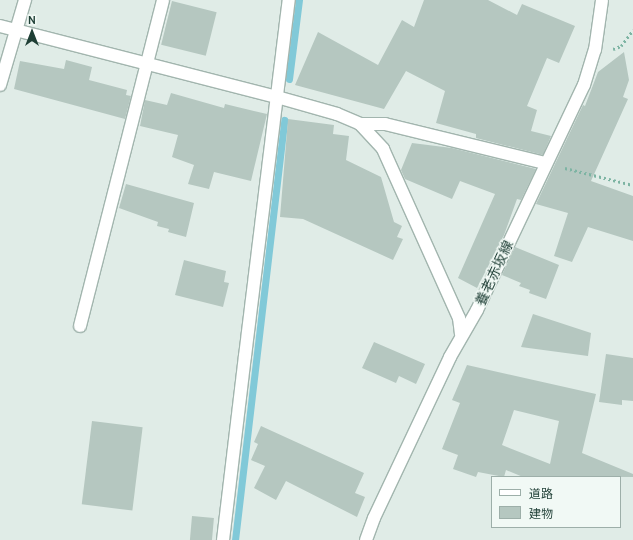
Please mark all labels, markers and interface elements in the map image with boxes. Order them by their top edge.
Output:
north arrow [12,12,52,52]
text: N [28,13,36,27]
street label: 養老赤坂線 [472,238,516,308]
legend [491,476,621,528]
text: 道路 [529,486,553,501]
text: 建物 [529,506,553,521]

